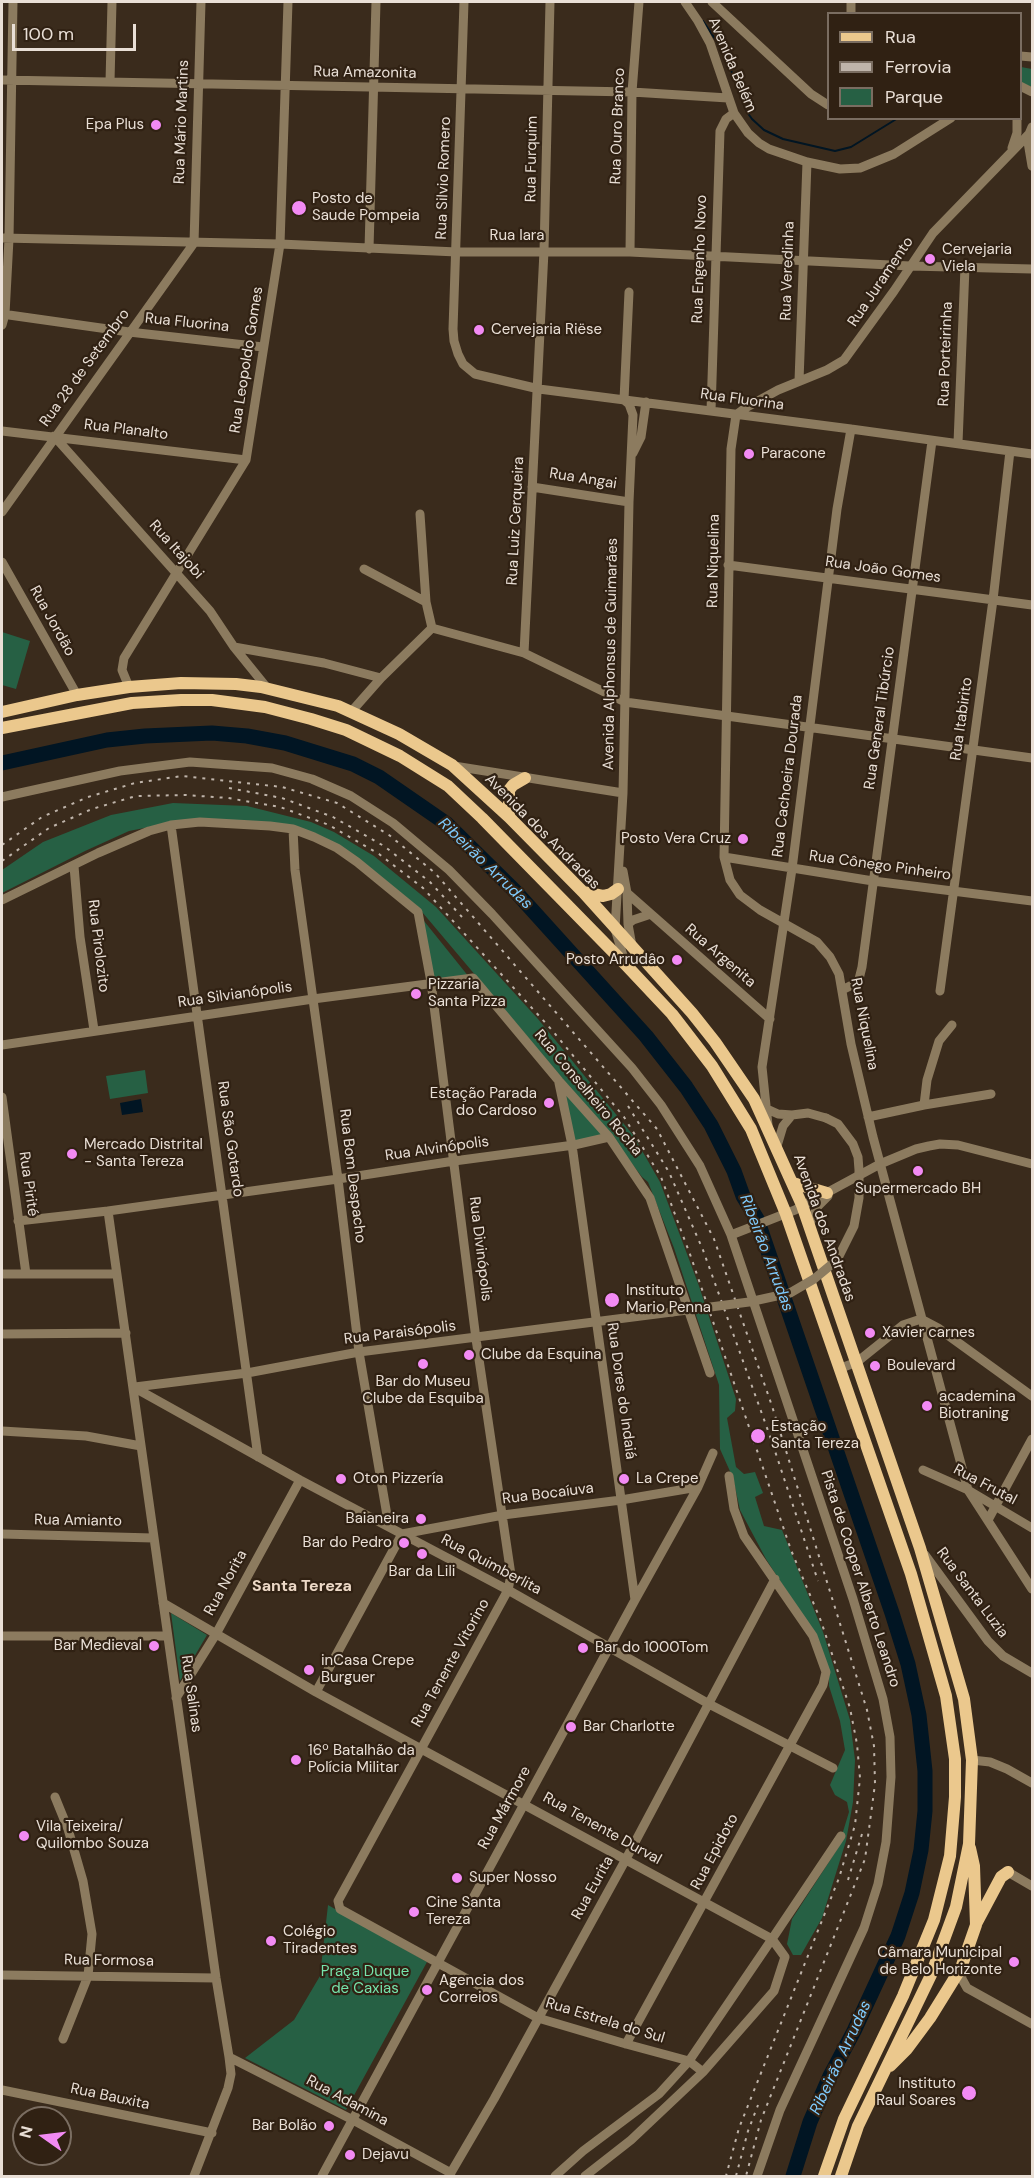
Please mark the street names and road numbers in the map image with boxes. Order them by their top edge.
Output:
street label: Avenida Belém [704,15,760,115]
street label: Rua Mário Martins [171,60,193,184]
street label: Rua Amazonita [313,63,417,83]
street label: Rua Ouro Branco [607,67,629,185]
street label: Rua Silvio Romero [433,116,455,240]
street label: Rua Furquim [522,116,542,202]
street label: Rua Engenho Novo [689,194,711,324]
street label: Rua Veredinha [777,221,799,321]
street label: Rua Iara [489,227,545,245]
street label: Rua Juramento [844,234,918,330]
street label: Rua Leopoldo Gomes [227,285,267,435]
street label: Rua Porteirinha [935,301,957,407]
street label: Rua 28 de Setembro [36,306,134,430]
street label: Rua Fluorina [144,310,230,336]
street label: Rua Fluorina [699,385,785,415]
street label: Rua Planalto [83,416,169,444]
street label: Rua Luiz Cerqueira [504,456,528,586]
street label: Rua Angai [548,465,618,493]
street label: Rua Niquelina [704,514,724,608]
street label: Rua Itajobi [145,517,207,583]
street label: Avenida Alphonsus de Guimarães [600,538,622,770]
street label: Rua João Gomes [824,553,942,587]
street label: Rua Jordão [25,583,79,659]
street label: Rua General Tibúrcio [861,645,899,791]
street label: Rua Itabirito [947,676,977,762]
street label: Rua Cachoeira Dourada [769,694,807,858]
street label: Avenida dos Andradas [481,771,603,893]
street label: Rua Cônego Pinheiro [808,847,952,885]
street label: Rua Pirolozito [83,899,113,993]
street label: Rua Argenita [681,920,759,992]
street label: Rua Niquelina [846,976,882,1072]
street label: Rua Silvianópolis [177,978,293,1012]
street label: Rua Conselheiro Rocha [530,1026,646,1160]
street label: Rua São Gotardo [213,1080,247,1198]
street label: Rua Bom Despacho [335,1108,369,1244]
street label: Rua Alvinópolis [384,1133,490,1165]
street label: Rua Pirité [15,1150,41,1218]
street label: Avenida dos Andradas [789,1152,859,1304]
street label: Rua Divinópolis [465,1196,495,1302]
street label: Rua Paraisópolis [343,1317,457,1349]
street label: Rua Dores do Indaiá [602,1321,640,1461]
street label: Rua Frutal [950,1461,1020,1509]
street label: Pista de Cooper Alberto Leandro [816,1468,904,1690]
street label: Rua Bocaíuva [501,1479,595,1509]
street label: Rua Amianto [34,1511,122,1531]
street label: Rua Quimberlita [438,1531,544,1599]
street label: Rua Santa Luzia [932,1544,1012,1642]
street label: Rua Norita [201,1547,251,1619]
street label: Rua Tenente Vitorino [408,1596,494,1730]
street label: Rua Salinas [177,1654,205,1734]
street label: Rua Mármore [475,1763,535,1853]
street label: Rua Tenente Durval [540,1789,664,1869]
street label: Rua Epidoto [687,1811,743,1893]
street label: Rua Eurita [568,1853,618,1923]
street label: Rua Formosa [64,1951,154,1971]
street label: Rua Estrela do Sul [543,1994,667,2048]
street label: Rua Adamina [303,2072,391,2130]
street label: Rua Bauxita [69,2080,151,2114]

